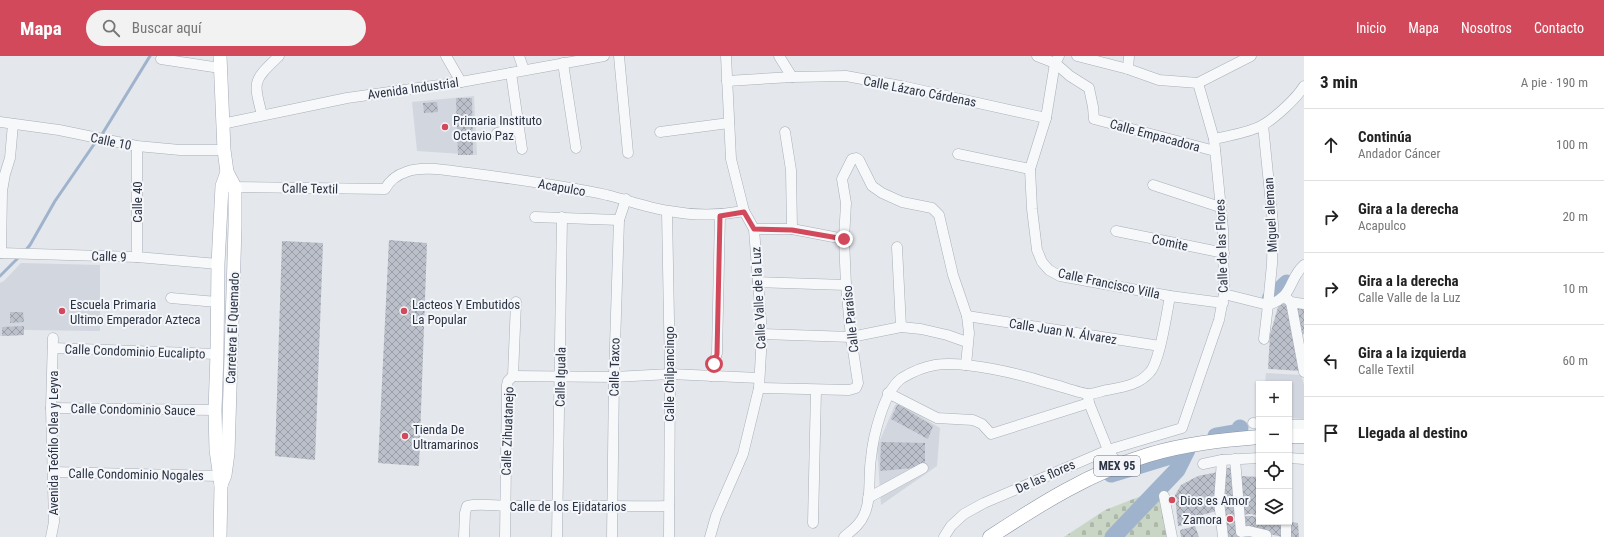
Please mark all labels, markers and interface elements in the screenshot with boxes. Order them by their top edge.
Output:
search box [86,10,366,46]
text: Mapa [20,17,62,40]
icon: search [100,17,122,39]
text: Buscar aquí [132,19,202,37]
text: Inicio [1356,20,1386,36]
text: Mapa [1408,20,1439,36]
text: Nosotros [1461,20,1512,36]
text: Contacto [1534,20,1584,36]
text: 3 min [1320,72,1358,92]
street label: Calle Lázaro Cárdenas [862,73,978,110]
street label: Avenida Industrial [367,75,460,102]
text: A pie · 190 m [1521,75,1588,90]
place label: Primaria Instituto Octavio Paz [453,113,542,143]
street label: Calle Empacadora [1108,116,1202,155]
marker: Primaria Instituto Octavio Paz [440,122,450,132]
text: Continúa [1358,128,1412,146]
street label: Calle 10 [89,130,133,153]
icon: ahead [1320,134,1342,156]
text: 100 m [1556,137,1588,152]
text: Andador Cáncer [1358,146,1440,161]
street label: Acapulco [537,176,587,199]
street label: Miguel aleman [1261,177,1280,253]
street label: Calle 40 [130,181,145,223]
street label: Calle Textil [282,181,338,196]
street label: Calle de las Flores [1212,199,1231,293]
text: Gira a la derecha [1358,200,1459,218]
icon: right [1320,206,1342,228]
text: 20 m [1562,209,1588,224]
text: Acapulco [1358,218,1406,233]
route end [835,230,853,248]
street label: Comite [1150,231,1189,254]
street label: Calle Valle de la Luz [748,246,769,350]
street label: Calle 9 [91,248,127,265]
street label: Calle Francisco Villa [1057,265,1161,302]
street label: Carretera El Quemado [223,272,242,384]
text: Gira a la derecha [1358,272,1459,290]
icon: right [1320,278,1342,300]
text: 10 m [1562,281,1588,296]
street label: Calle Paraíso [840,285,861,353]
text: Calle Valle de la Luz [1358,290,1461,305]
place label: Escuela Primaria Ultimo Emperador Azteca [70,297,200,327]
place label: Lacteos Y Embutidos La Popular [412,297,520,327]
marker: Escuela Primaria Ultimo Emperador Azteca [57,306,67,316]
marker: Lacteos Y Embutidos La Popular [399,306,409,316]
street label: Calle Juan N. Álvarez [1008,316,1118,347]
street label: Calle Chilpancingo [662,326,677,422]
street label: Calle Taxco [606,337,623,397]
street label: Calle Condominio Eucalipto [64,342,206,361]
text: Gira a la izquierda [1358,344,1466,362]
street label: Calle Iguala [552,347,569,407]
icon: left [1320,350,1342,372]
text: 60 m [1562,353,1588,368]
route start [705,355,723,373]
text: Calle Textil [1358,362,1414,377]
street label: Avenida Teófilo Olea y Leyva [46,371,61,515]
map controls [1256,381,1292,525]
button: + [1256,381,1292,417]
street label: Calle Zihuatanejo [498,386,517,476]
street label: Calle Condominio Sauce [71,401,195,418]
button: − [1256,417,1292,453]
place label: Tienda De Ultramarinos [413,422,479,452]
icon: arrive [1320,422,1342,444]
text: Llegada al destino [1358,424,1468,442]
marker: Tienda De Ultramarinos [400,431,410,441]
button: locate [1256,453,1292,489]
road number: MEX 95 [1094,456,1140,476]
street label: De las flores [1013,457,1077,496]
street label: Calle Condominio Nogales [68,466,204,483]
button: layers [1256,489,1292,525]
place label: Dios es Amor [1180,493,1249,508]
marker: Dios es Amor [1167,495,1177,505]
street label: Calle de los Ejidatarios [509,499,627,514]
place label: Zamora [1183,512,1222,527]
marker: Zamora [1225,514,1235,524]

